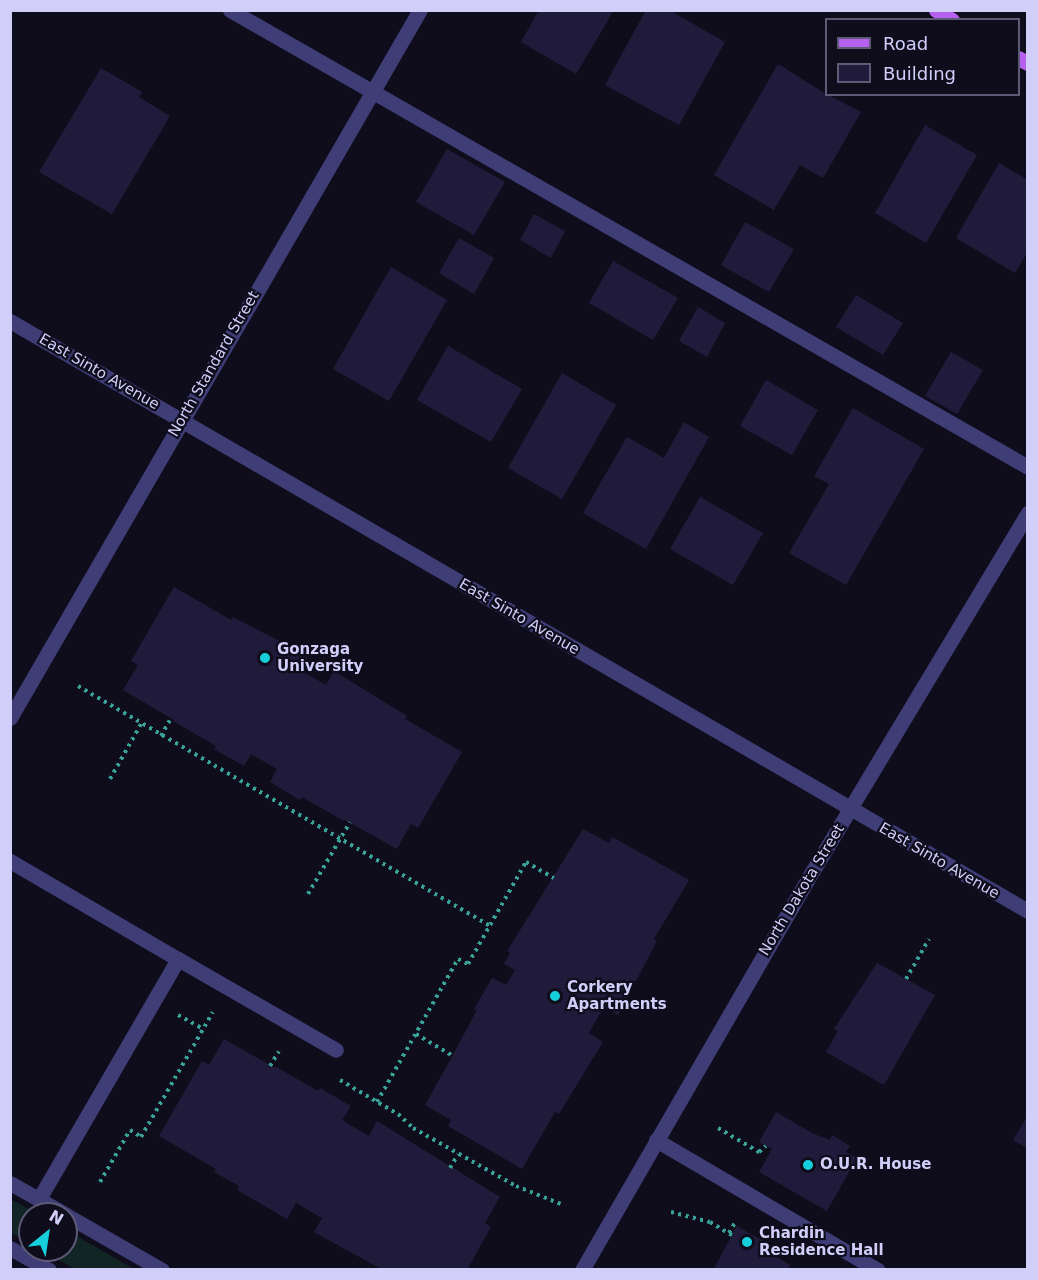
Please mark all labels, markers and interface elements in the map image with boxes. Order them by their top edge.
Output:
legend [825,18,1020,96]
text: Road [883,33,928,54]
text: Building [883,63,956,84]
street label: North Standard Street [165,288,263,440]
street label: East Sinto Avenue [36,330,162,414]
street label: East Sinto Avenue [456,575,582,659]
place label: Gonzaga University [277,640,363,675]
marker: Gonzaga University [258,651,272,665]
street label: East Sinto Avenue [876,819,1002,903]
street label: North Dakota Street [756,821,848,959]
place label: Corkery Apartments [567,978,667,1013]
marker: Corkery Apartments [548,989,562,1003]
place label: O.U.R. House [820,1156,931,1174]
marker: O.U.R. House [801,1158,815,1172]
north arrow [18,1202,78,1262]
text: N [46,1206,67,1229]
place label: Chardin Residence Hall [759,1224,884,1259]
marker: Chardin Residence Hall [740,1235,754,1249]

